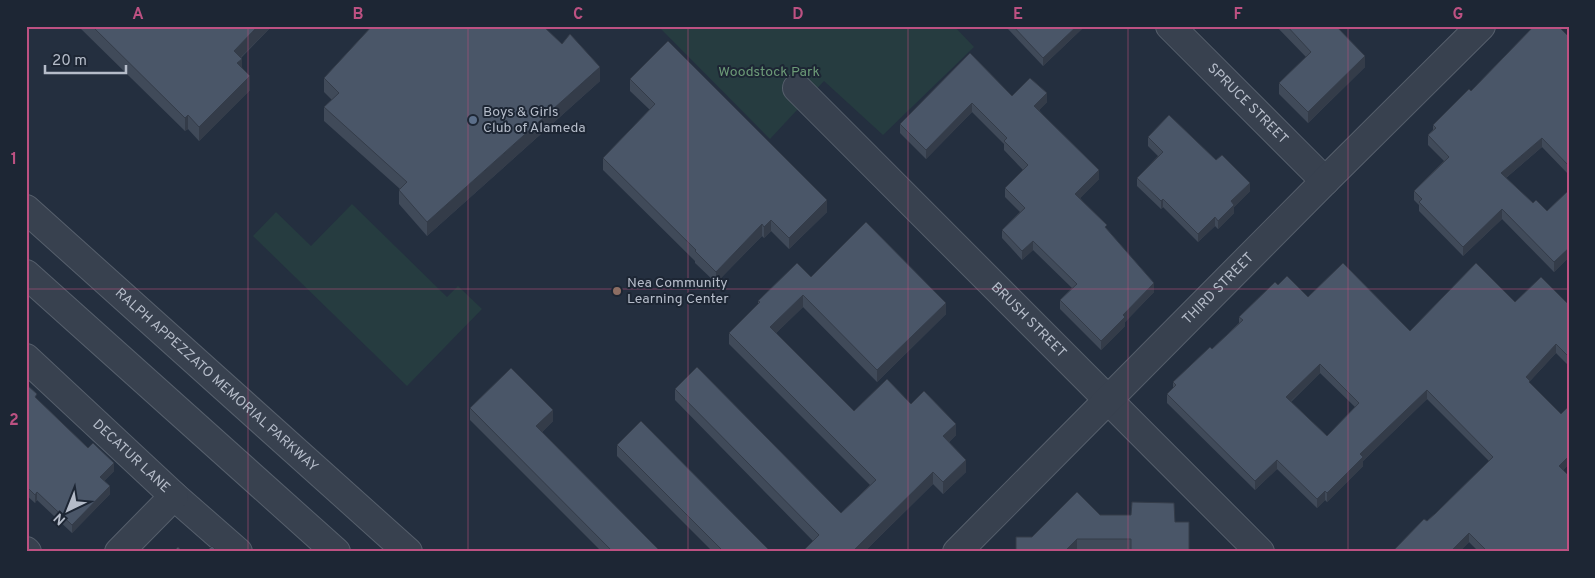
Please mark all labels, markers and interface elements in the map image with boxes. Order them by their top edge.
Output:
text: A [132,5,144,25]
text: B [352,5,364,25]
text: C [573,5,583,25]
text: D [792,5,804,25]
text: E [1013,5,1023,25]
text: F [1233,5,1243,25]
text: G [1453,5,1463,25]
scale bar [45,42,126,74]
text: 20 m [52,52,87,71]
street label: SPRUCE STREET [1204,60,1292,148]
park label: Woodstock Park [718,64,820,81]
place label: Boys & Girls Club of Alameda [483,104,586,137]
marker: Boys & Girls Club of Alameda [467,114,479,126]
text: 1 [11,150,17,170]
street label: THIRD STREET [1179,249,1258,328]
place label: Nea Community Learning Center [627,275,729,308]
street label: BRUSH STREET [987,279,1070,362]
street label: RALPH APPEZZATO MEMORIAL PARKWAY [111,284,322,476]
marker: Nea Community Learning Center [611,285,623,297]
text: 2 [9,411,19,431]
street label: DECATUR LANE [89,416,174,497]
north arrow [42,486,92,536]
text: N [51,509,70,528]

